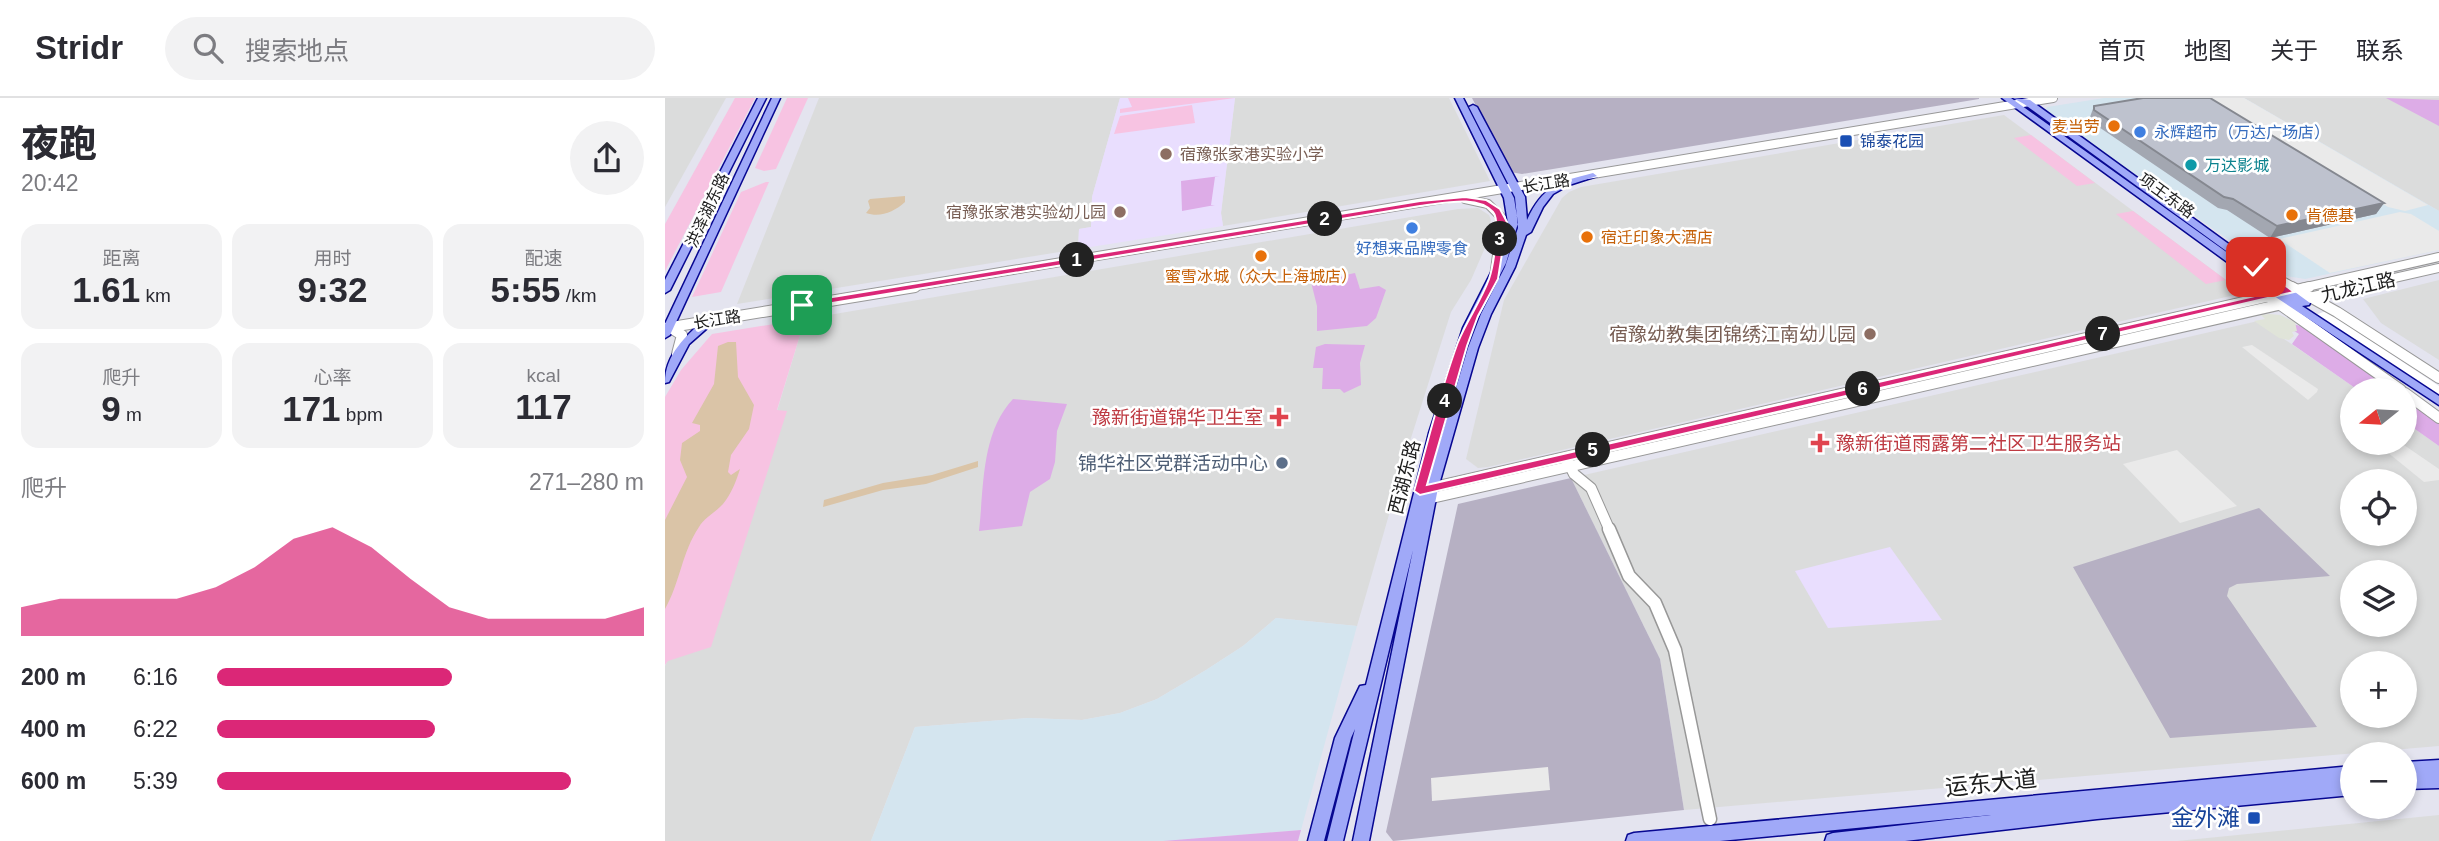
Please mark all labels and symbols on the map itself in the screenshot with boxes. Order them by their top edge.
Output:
place label: 麦当劳 [2052,118,2100,135]
marker: 麦当劳 [2106,118,2122,134]
marker: 永辉超市（万达广场店） [2132,124,2148,140]
place label: 永辉超市（万达广场店） [2154,124,2330,141]
marker: 锦泰花园 [1838,133,1854,149]
place label: 锦泰花园 [1860,133,1924,150]
marker: 宿豫张家港实验小学 [1158,146,1174,162]
place label: 宿豫张家港实验小学 [1180,146,1324,163]
marker: 万达影城 [2183,157,2199,173]
place label: 万达影城 [2205,157,2269,174]
street label: 洪泽湖东路 [683,170,732,250]
street label: 项王东路 [2136,170,2198,221]
street label: 长江路 [1521,171,1571,196]
pin: 2 [1307,202,1343,236]
place label: 宿豫张家港实验幼儿园 [946,204,1106,221]
marker: 宿豫张家港实验幼儿园 [1112,204,1128,220]
marker: 肯德基 [2284,207,2300,223]
place label: 肯德基 [2306,207,2354,224]
marker: 好想来品牌零食 [1404,220,1420,236]
pin: 3 [1483,222,1517,256]
place label: 宿迁印象大酒店 [1601,228,1713,246]
marker: 宿迁印象大酒店 [1579,229,1595,245]
pin [2226,237,2286,297]
place label: 好想来品牌零食 [1356,240,1468,257]
pin: 1 [1059,242,1095,278]
marker: 蜜雪冰城（众大上海城店） [1253,248,1269,264]
place label: 蜜雪冰城（众大上海城店） [1165,268,1357,285]
street label: 九龙江路 [2319,269,2398,306]
pin [772,275,832,335]
street label: 长江路 [692,307,742,332]
pin: 7 [2085,316,2121,352]
place label: 宿豫幼教集团锦绣江南幼儿园 [1609,324,1856,345]
marker: 宿豫幼教集团锦绣江南幼儿园 [1862,326,1878,342]
pin: 6 [1845,372,1881,406]
north arrow [2340,378,2417,455]
pin: 4 [1427,384,1463,418]
place label: 豫新街道锦华卫生室 [1092,407,1263,428]
marker: 豫新街道锦华卫生室 [1269,407,1289,427]
pin: 5 [1576,432,1611,468]
marker: 豫新街道雨露第二社区卫生服务站 [1810,433,1830,453]
place label: 豫新街道雨露第二社区卫生服务站 [1836,433,2121,454]
street label: 西湖东路 [1385,438,1424,517]
place label: 锦华社区党群活动中心 [1078,453,1268,474]
marker: 锦华社区党群活动中心 [1274,455,1290,471]
street label: 运东大道 [1944,765,2038,801]
place label: 金外滩 [2171,805,2240,831]
marker: 金外滩 [2246,810,2262,826]

